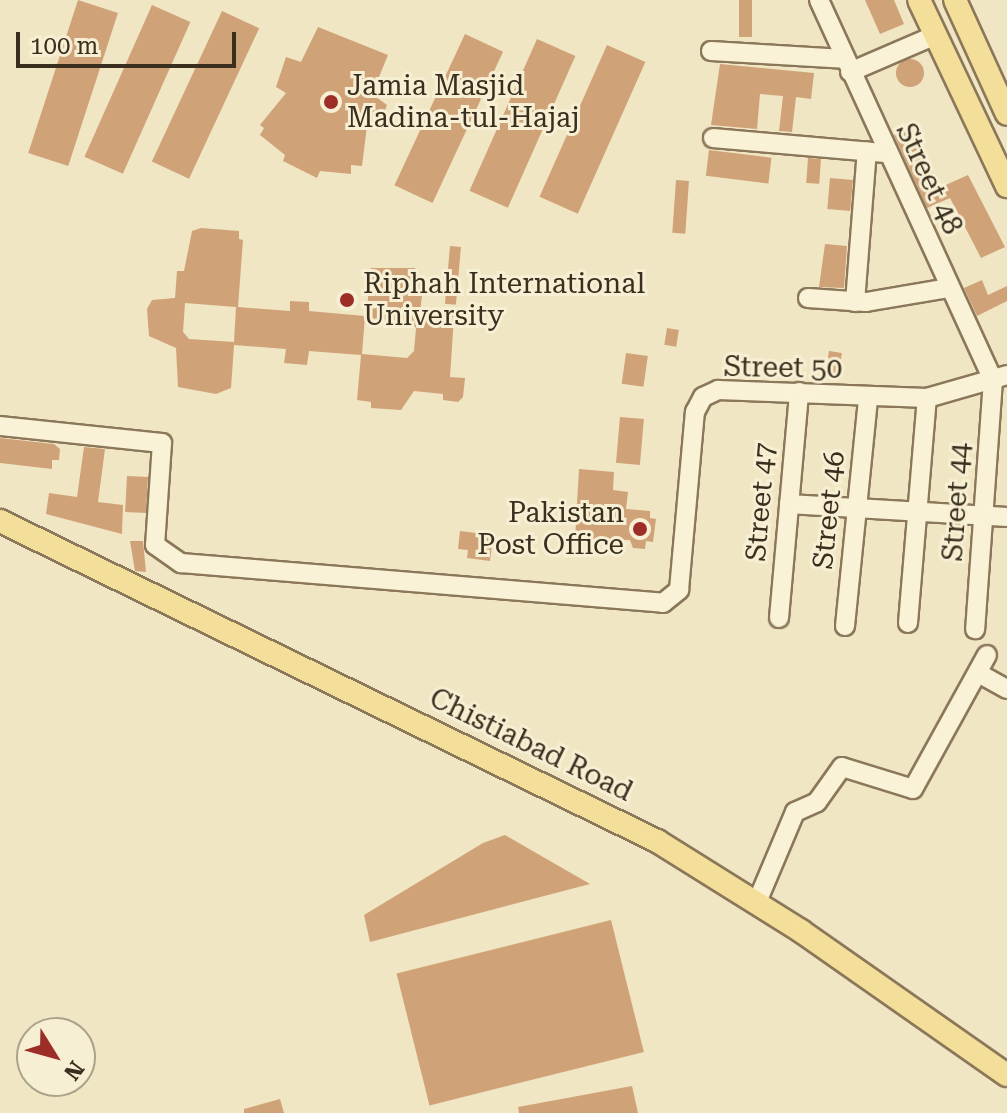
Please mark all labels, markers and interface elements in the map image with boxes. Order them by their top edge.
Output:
scale bar [20,16,240,66]
text: 100 m [30,32,98,60]
place label: Jamia Masjid Madina-tul-Hajaj [347,69,580,135]
marker: Jamia Masjid Madina-tul-Hajaj [322,93,340,111]
street label: Street 48 [889,118,969,240]
place label: Riphah International University [363,267,645,333]
marker: Riphah International University [338,291,356,309]
street label: Street 50 [723,350,843,386]
street label: Street 47 [739,441,783,563]
street label: Street 44 [936,442,978,562]
street label: Street 46 [806,449,852,571]
place label: Pakistan Post Office [477,496,624,562]
marker: Pakistan Post Office [631,520,649,538]
street label: Chistiabad Road [424,681,638,809]
north arrow [16,1017,96,1097]
text: N [59,1056,89,1085]

